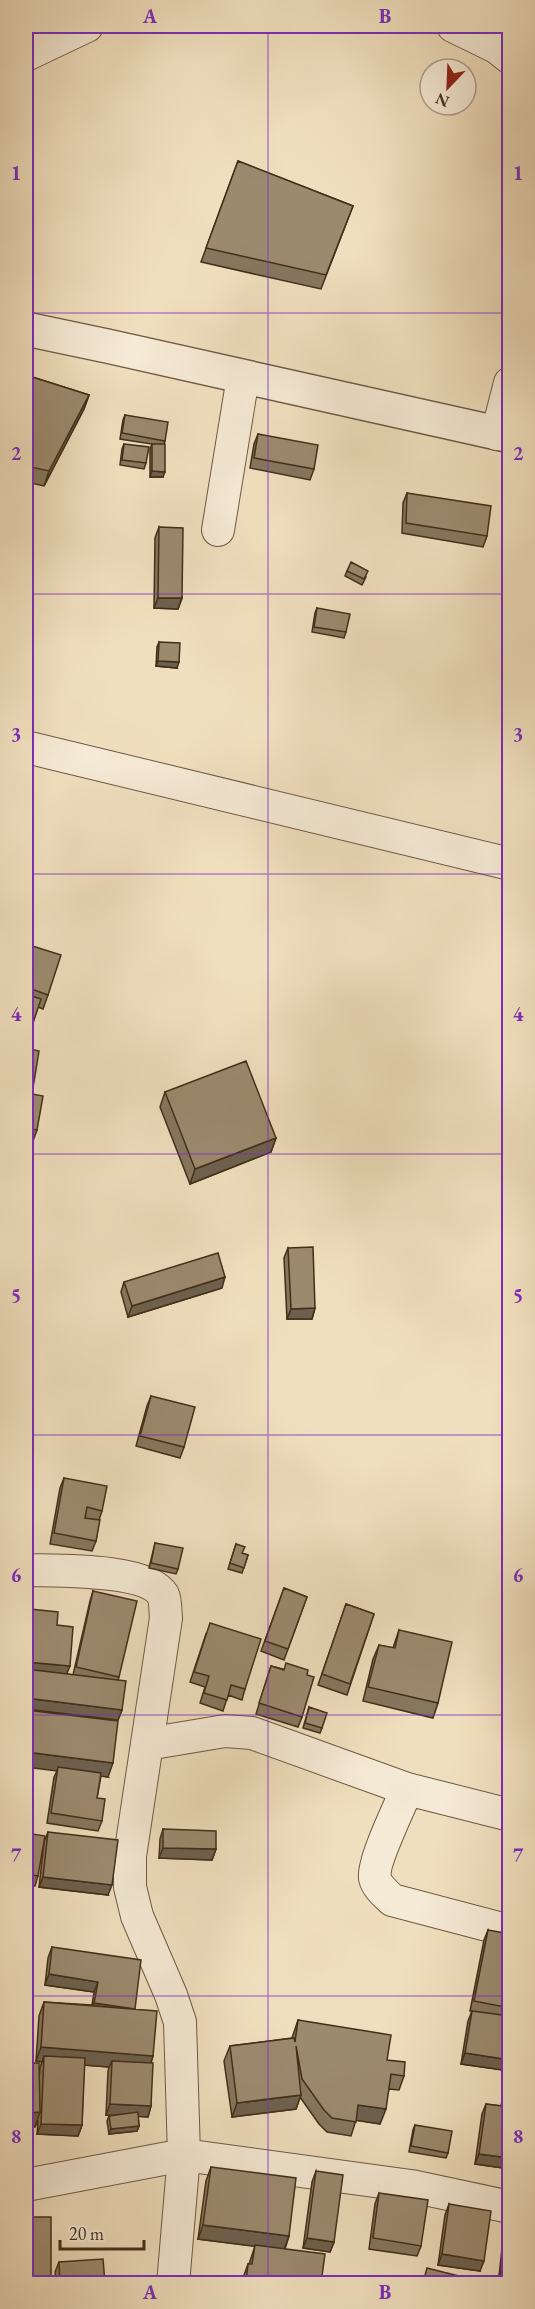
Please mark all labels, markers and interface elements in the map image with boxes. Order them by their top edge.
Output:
text: A [142,3,158,29]
text: B [379,3,391,29]
north arrow [418,57,478,117]
text: N [432,88,452,113]
text: 1 [11,160,21,186]
text: 1 [513,160,523,186]
text: 2 [11,440,22,466]
text: 2 [513,440,524,466]
text: 3 [11,721,21,747]
text: 3 [513,721,523,747]
text: 4 [11,1001,22,1027]
text: 4 [513,1001,524,1027]
text: 5 [11,1282,21,1308]
text: 5 [513,1282,523,1308]
text: 6 [11,1562,22,1588]
text: 6 [513,1562,524,1588]
text: 7 [11,1842,22,1868]
text: 7 [513,1842,524,1868]
text: 8 [11,2123,21,2149]
text: 8 [513,2123,523,2149]
scale bar [60,2213,144,2251]
text: 20 m [69,2222,104,2245]
text: A [142,2279,158,2305]
text: B [379,2279,391,2305]

